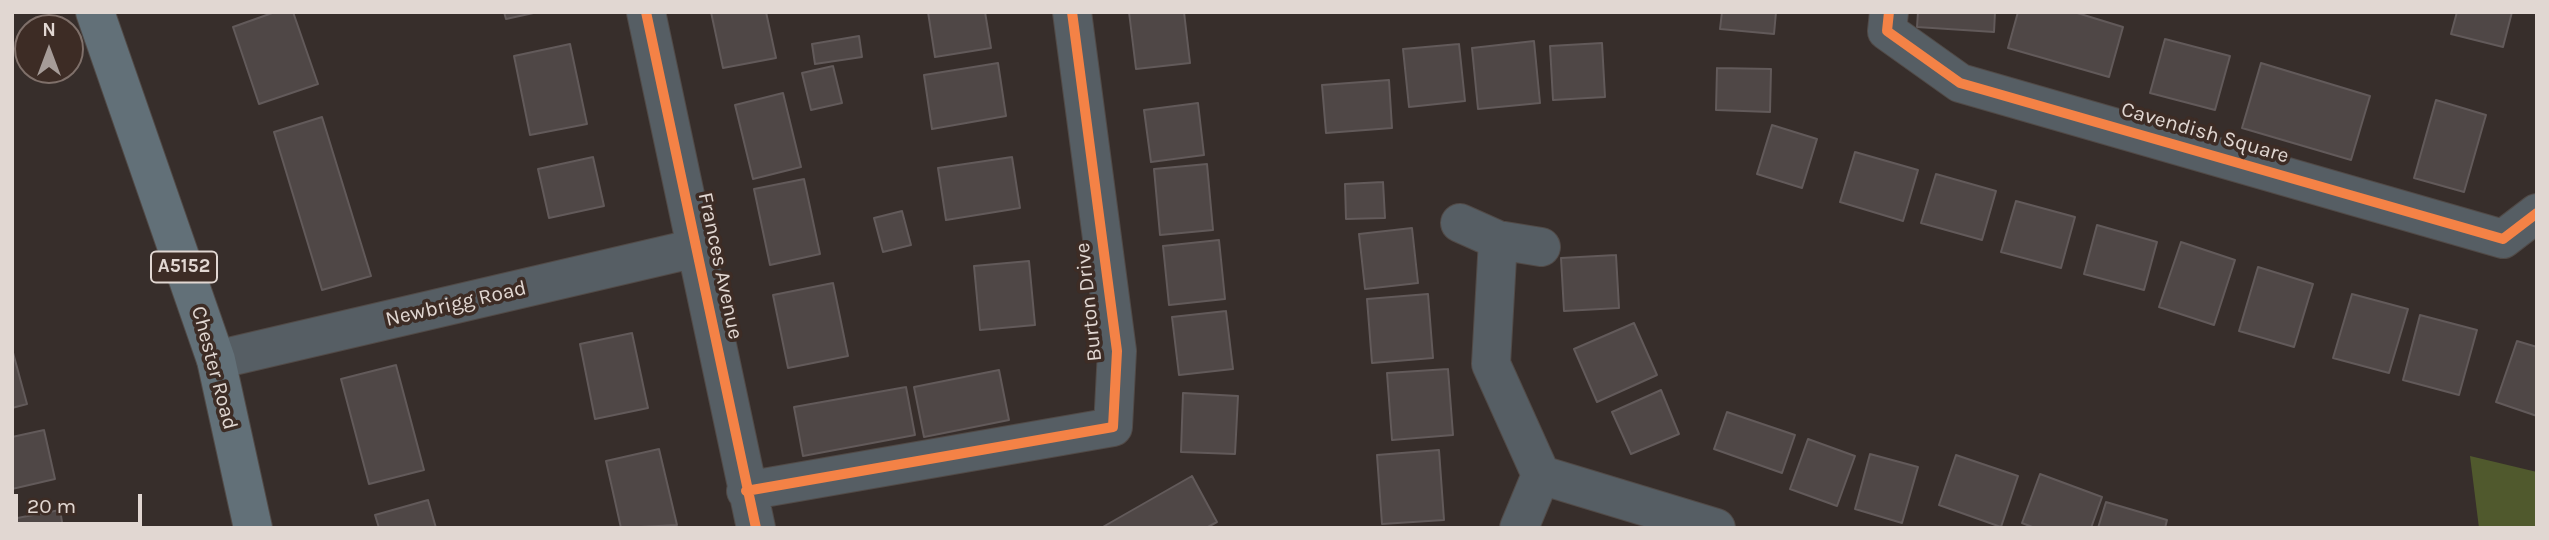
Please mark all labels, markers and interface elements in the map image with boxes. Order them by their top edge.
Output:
north arrow [14,14,84,84]
text: N [42,19,56,41]
street label: Cavendish Square [2118,97,2292,169]
street label: Frances Avenue [692,190,748,342]
street label: Burton Drive [1070,241,1108,363]
road number: A5152 [151,252,217,282]
street label: Newbrigg Road [383,276,529,332]
street label: Chester Road [185,303,243,433]
scale bar [18,480,145,524]
text: 20 m [27,494,76,518]

